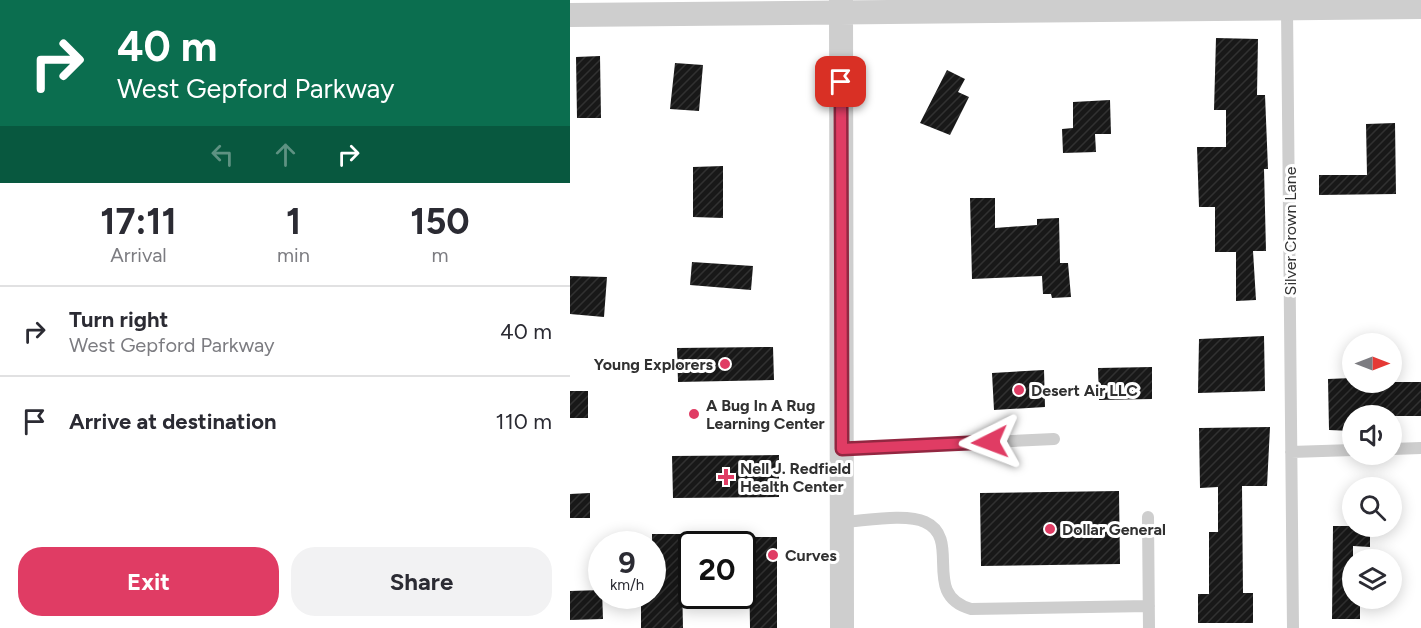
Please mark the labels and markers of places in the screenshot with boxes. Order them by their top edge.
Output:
pin [815,56,866,107]
place label: Young Explorers [594,355,714,374]
marker: Young Explorers [718,357,732,371]
place label: Desert Air LLC [1031,381,1138,400]
marker: Desert Air LLC [1012,383,1026,397]
place label: A Bug In A Rug Learning Center [706,396,825,433]
marker: A Bug In A Rug Learning Center [687,407,701,421]
place label: Nell J. Redfield Health Center [740,459,851,496]
marker: Nell J. Redfield Health Center [717,468,735,486]
place label: Dollar General [1062,520,1166,539]
marker: Dollar General [1043,522,1057,536]
place label: Curves [785,546,837,565]
marker: Curves [766,548,780,562]

